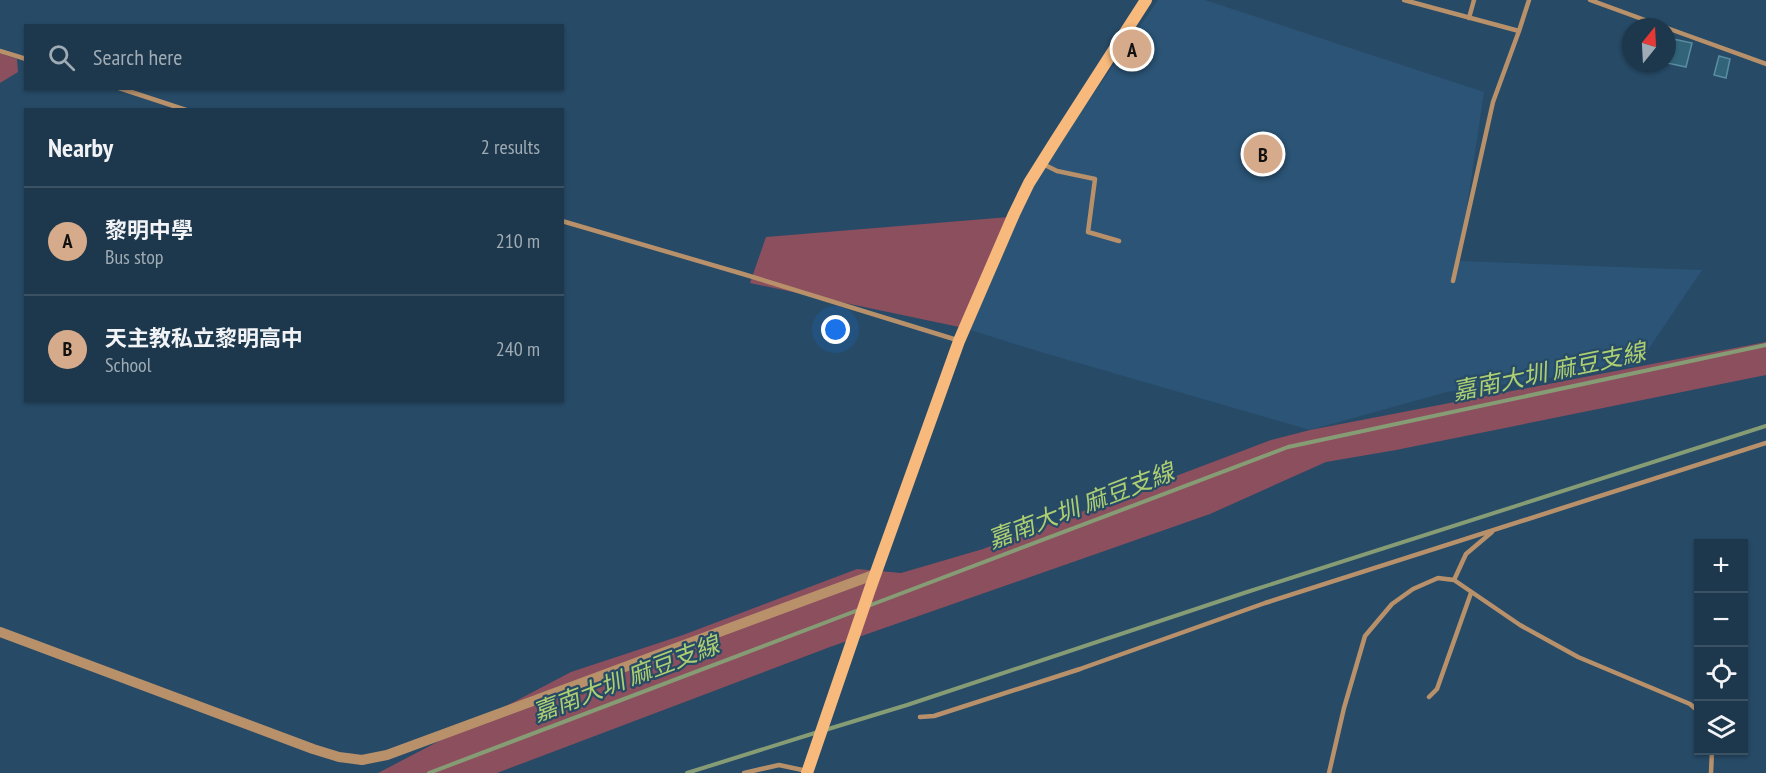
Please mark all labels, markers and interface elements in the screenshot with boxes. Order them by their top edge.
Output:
north arrow [1622,18,1676,72]
search box [24,24,564,90]
pin: A [1112,26,1152,72]
icon: search [45,41,78,74]
text: Search here [93,43,182,71]
text: Nearby [48,131,113,164]
pin: B [1244,132,1282,176]
text: 2 results [481,134,540,160]
text: 黎明中學 [105,216,193,244]
text: A [62,228,73,254]
text: 210 m [496,228,540,254]
text: Bus stop [105,244,164,270]
your location [821,315,850,344]
text: 天主教私立黎明高中 [105,324,303,352]
water label: 嘉南大圳 麻豆支線 [1449,335,1651,407]
text: B [63,336,72,362]
text: 240 m [496,336,540,362]
text: School [105,352,151,378]
water label: 嘉南大圳 麻豆支線 [983,455,1181,555]
map controls [1694,539,1748,755]
button: + [1694,539,1748,593]
button: − [1694,593,1748,647]
water label: 嘉南大圳 麻豆支線 [528,628,726,728]
button: locate [1694,647,1748,701]
button: layers [1694,701,1748,755]

